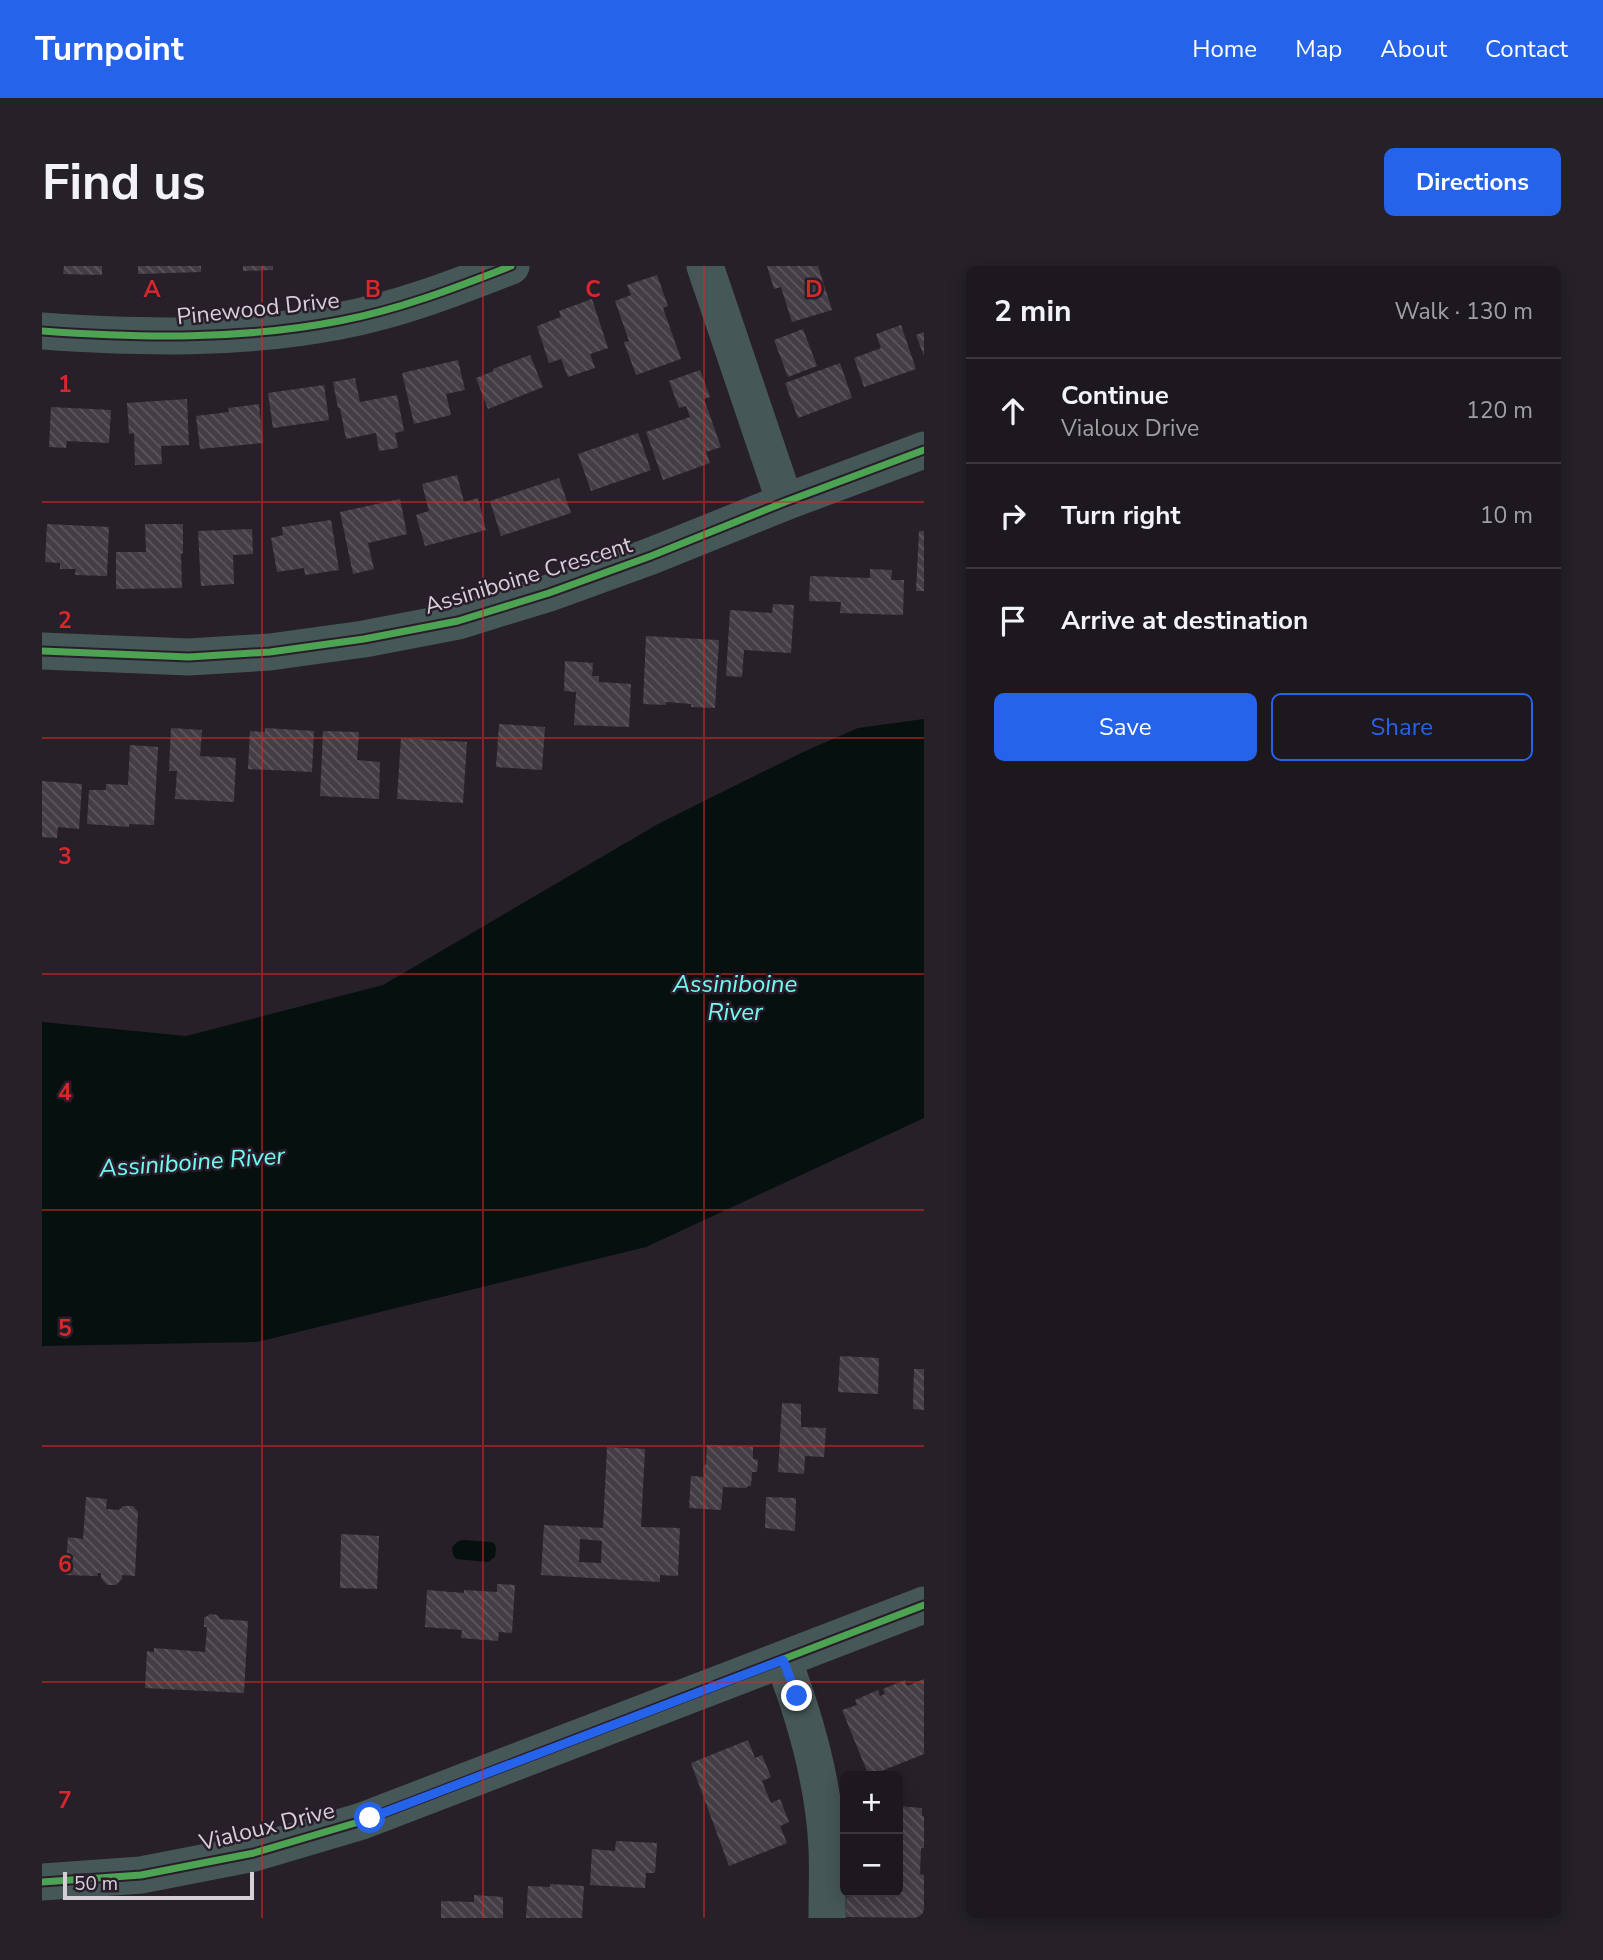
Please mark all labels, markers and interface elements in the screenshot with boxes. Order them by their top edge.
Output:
text: Turnpoint [35,27,184,72]
text: Home [1192,33,1257,65]
text: Map [1295,33,1342,65]
text: About [1380,33,1447,65]
text: Contact [1485,33,1568,65]
button: Directions [1384,148,1561,216]
text: Find us [42,149,206,216]
text: A [143,274,161,305]
text: B [365,274,381,305]
text: C [585,274,601,305]
text: D [805,274,823,305]
street label: Pinewood Drive [175,285,341,332]
text: 2 min [994,291,1072,332]
text: Walk · 130 m [1394,296,1533,327]
text: 1 [58,369,72,400]
text: Continue [1061,378,1169,413]
icon: ahead [994,392,1032,430]
text: 120 m [1466,395,1533,426]
text: Vialoux Drive [1061,413,1199,444]
icon: right [994,497,1032,535]
text: Turn right [1061,498,1180,533]
text: 10 m [1480,500,1533,531]
street label: Assiniboine Crescent [420,529,637,622]
icon: arrive [994,602,1032,640]
text: Arrive at destination [1061,603,1308,638]
text: 2 [58,605,72,636]
button: Save [994,693,1257,761]
button: Share [1271,693,1533,761]
text: 3 [58,841,72,872]
water label: Assiniboine River [672,968,797,1028]
text: 4 [58,1077,72,1108]
water label: Assiniboine River [97,1139,287,1185]
text: 5 [58,1313,72,1344]
text: 6 [58,1549,72,1580]
route end [781,1680,812,1711]
map controls [840,1771,903,1897]
button: + [840,1771,903,1834]
text: 7 [58,1785,72,1816]
street label: Vialoux Drive [195,1795,338,1858]
route start [354,1802,385,1833]
button: − [840,1834,903,1897]
scale bar [63,1869,254,1901]
text: 50 m [74,1871,118,1897]

